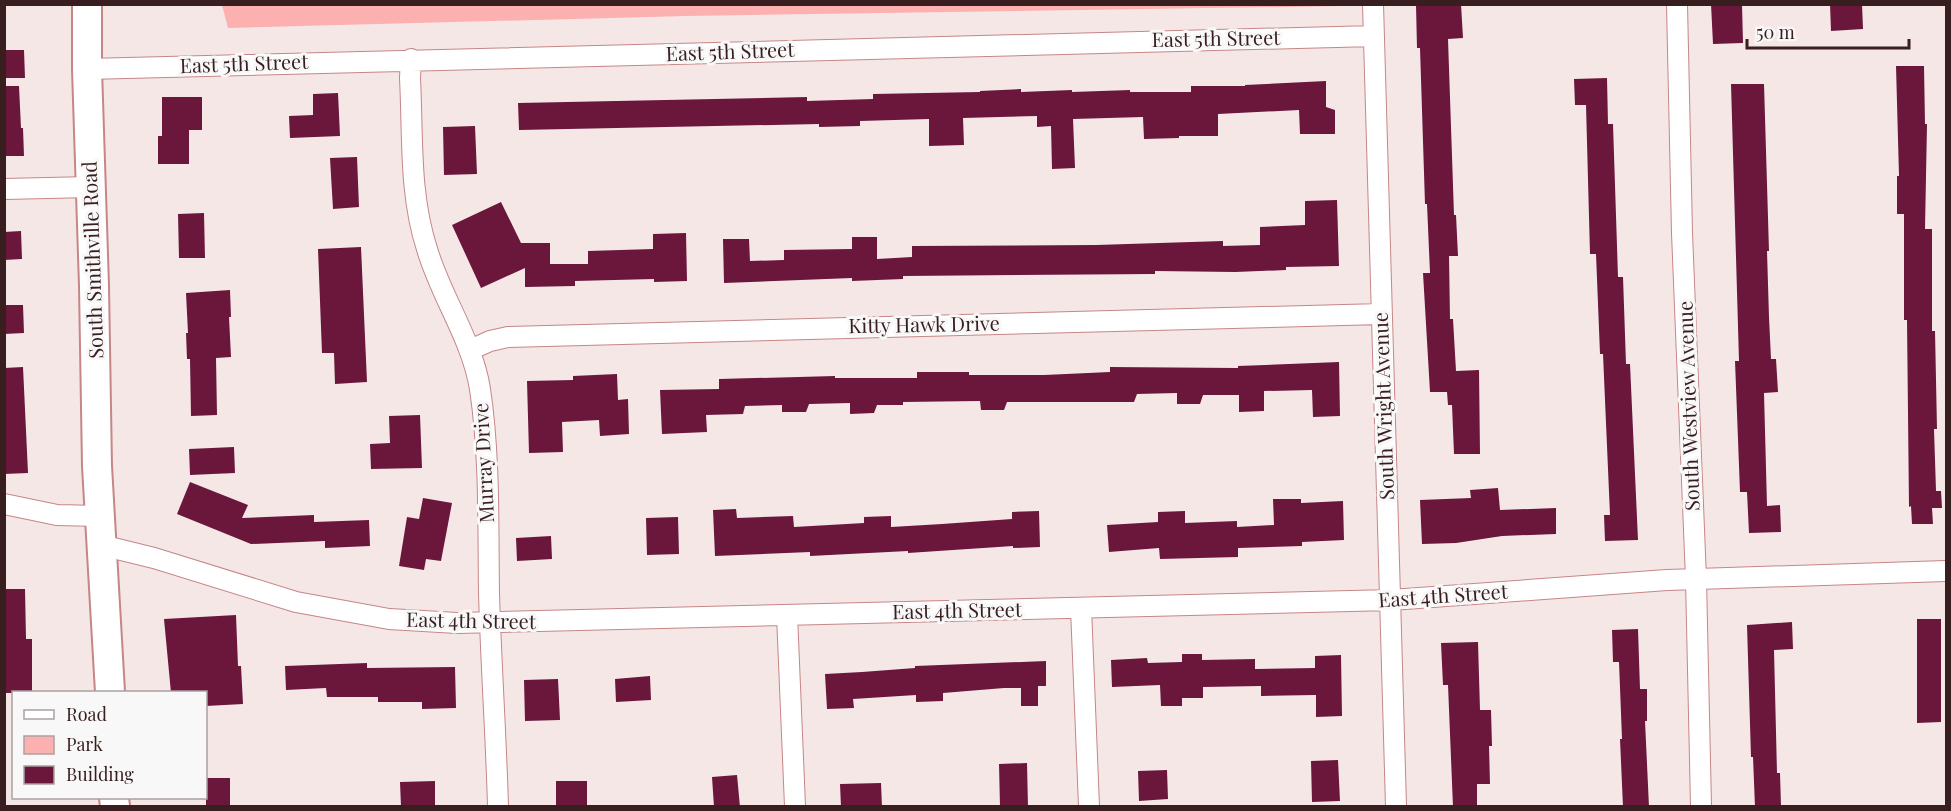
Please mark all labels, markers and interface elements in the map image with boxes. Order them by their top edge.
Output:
scale bar [1747,12,1909,50]
text: 50 m [1756,20,1795,44]
street label: East 5th Street [1151,23,1281,52]
street label: East 5th Street [665,35,796,66]
street label: East 5th Street [179,47,310,78]
street label: South Smithville Road [75,160,108,359]
street label: South Westview Avenue [1670,301,1705,512]
street label: Kitty Hawk Drive [848,309,1000,338]
street label: South Wright Avenue [1366,312,1399,500]
street label: Murray Drive [466,402,499,524]
street label: East 4th Street [1377,576,1509,612]
street label: East 4th Street [892,595,1023,624]
street label: East 4th Street [406,605,537,634]
legend [12,691,207,799]
text: Road [66,702,107,726]
text: Park [66,732,103,756]
text: Building [66,762,134,786]

